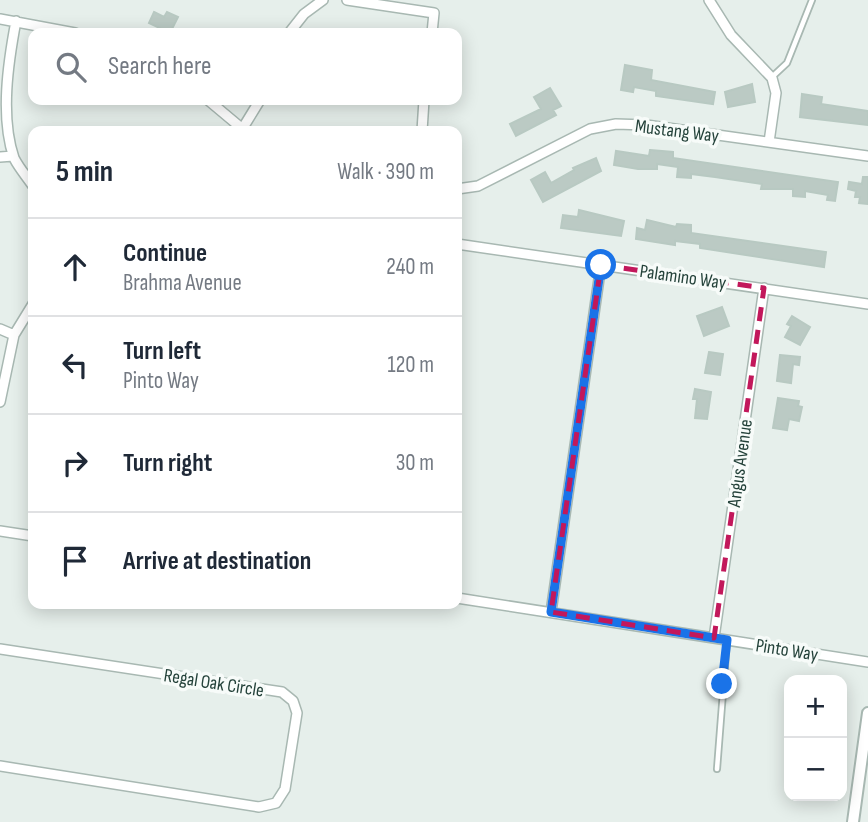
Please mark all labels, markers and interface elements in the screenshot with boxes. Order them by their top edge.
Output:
search box [28,28,462,105]
icon: search [52,48,90,86]
text: Search here [108,51,211,82]
street label: Mustang Way [634,115,721,148]
text: 5 min [56,154,113,190]
text: Walk · 390 m [337,158,434,186]
text: Continue [123,238,207,269]
icon: ahead [56,248,94,286]
route start [585,249,616,280]
text: 240 m [386,253,434,281]
street label: Palamino Way [638,260,728,295]
text: Brahma Avenue [123,269,242,297]
text: Turn left [123,336,201,367]
icon: left [56,346,94,384]
text: 120 m [388,351,434,379]
text: Pinto Way [123,367,199,395]
street label: Angus Avenue [723,418,758,510]
icon: right [56,444,94,482]
text: Turn right [123,448,212,479]
text: 30 m [396,449,434,477]
icon: arrive [56,542,94,580]
text: Arrive at destination [123,546,311,577]
street label: Pinto Way [754,634,820,667]
street label: Regal Oak Circle [162,664,265,703]
route end [706,668,737,699]
map controls [784,675,847,801]
button: + [784,675,847,738]
button: − [784,738,847,801]

